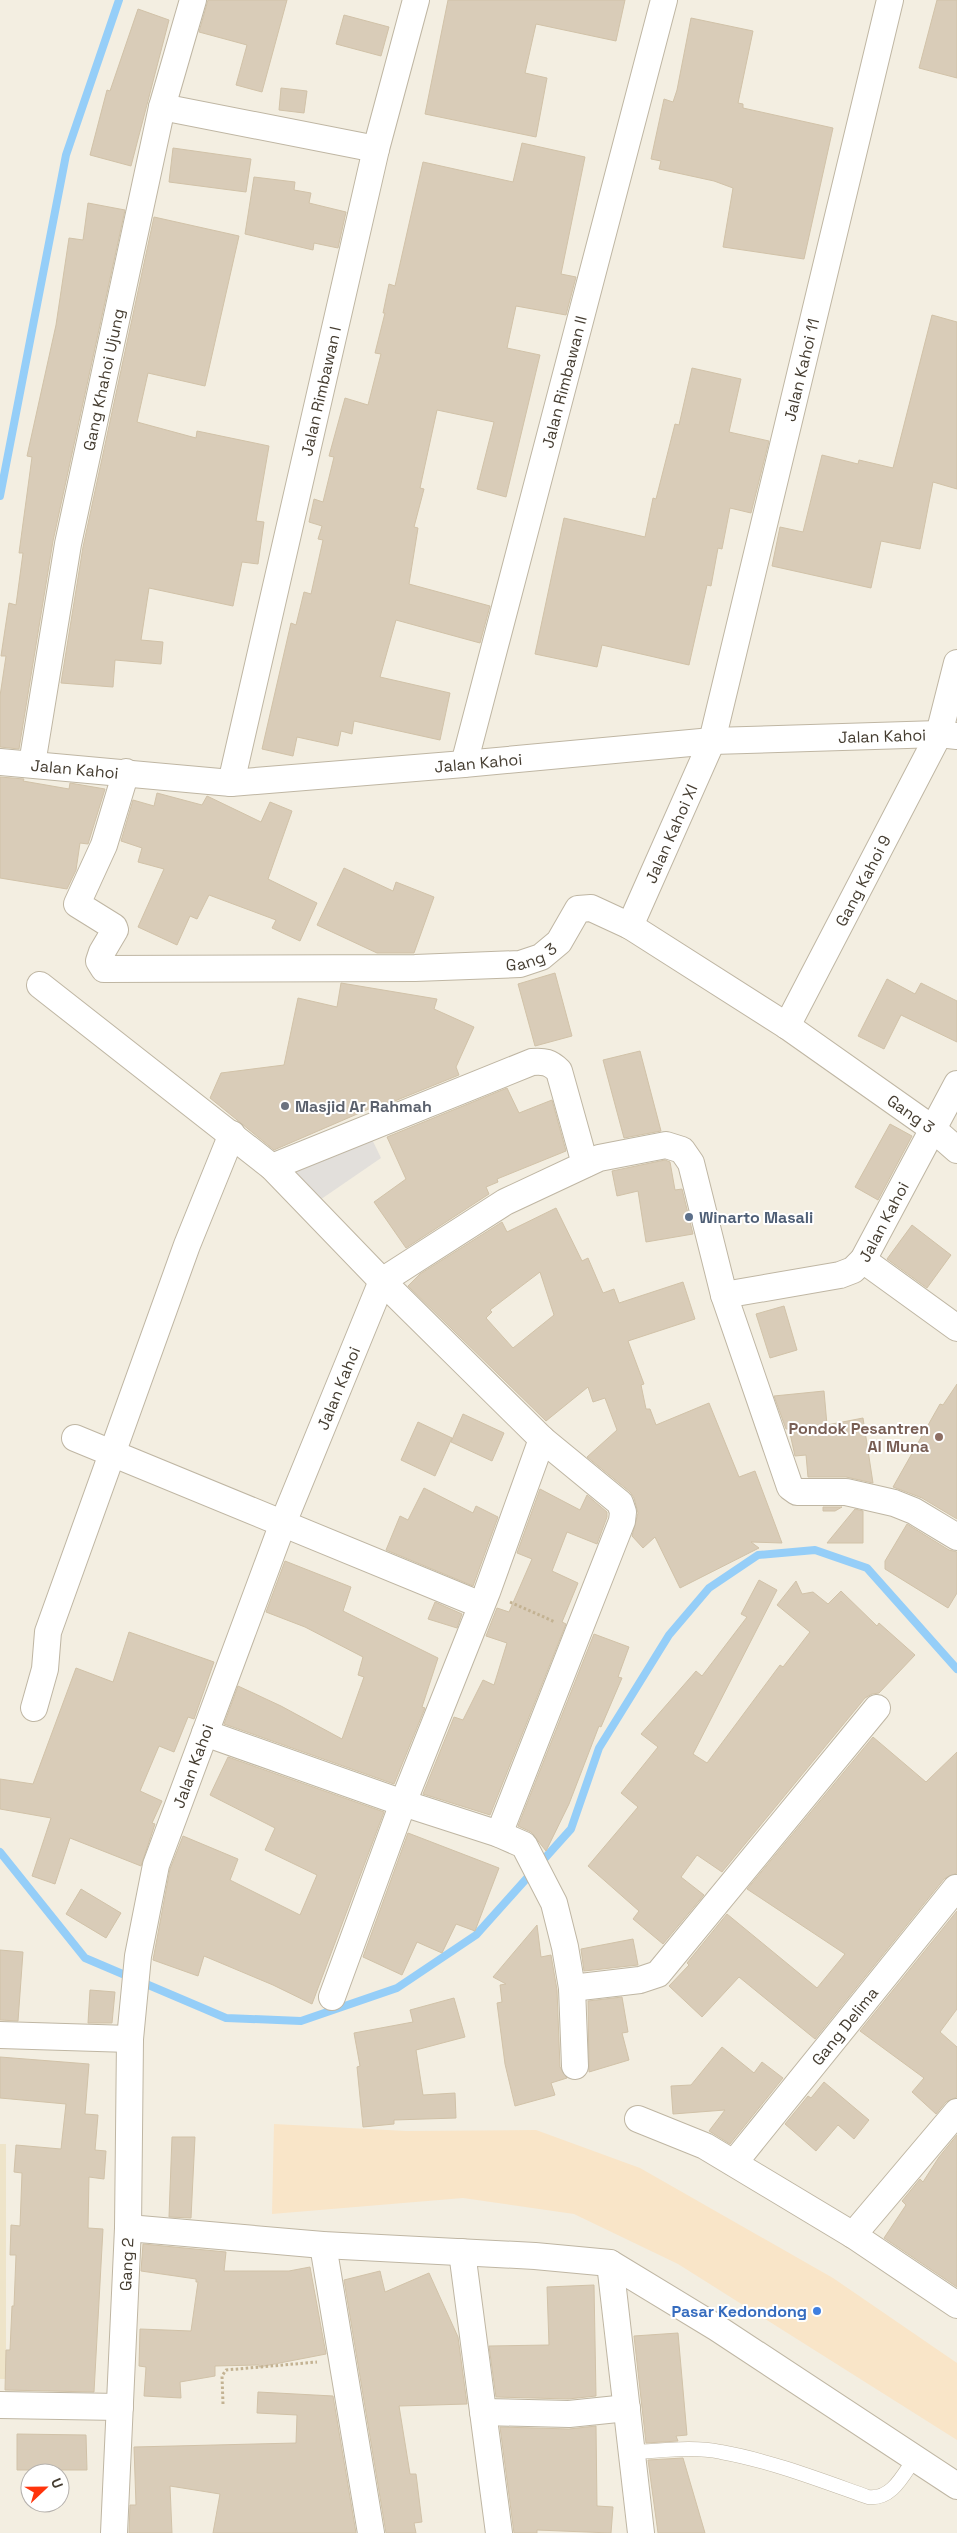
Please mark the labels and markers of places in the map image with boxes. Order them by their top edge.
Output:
place label: Masjid Ar Rahmah [295,1096,432,1117]
marker: Masjid Ar Rahmah [279,1100,291,1112]
place label: Winarto Masali [699,1207,813,1228]
marker: Winarto Masali [683,1211,695,1223]
place label: Pondok Pesantren Al Muna [788,1418,929,1457]
marker: Pondok Pesantren Al Muna [933,1431,945,1443]
place label: Pasar Kedondong [671,2301,807,2322]
marker: Pasar Kedondong [811,2305,823,2317]

